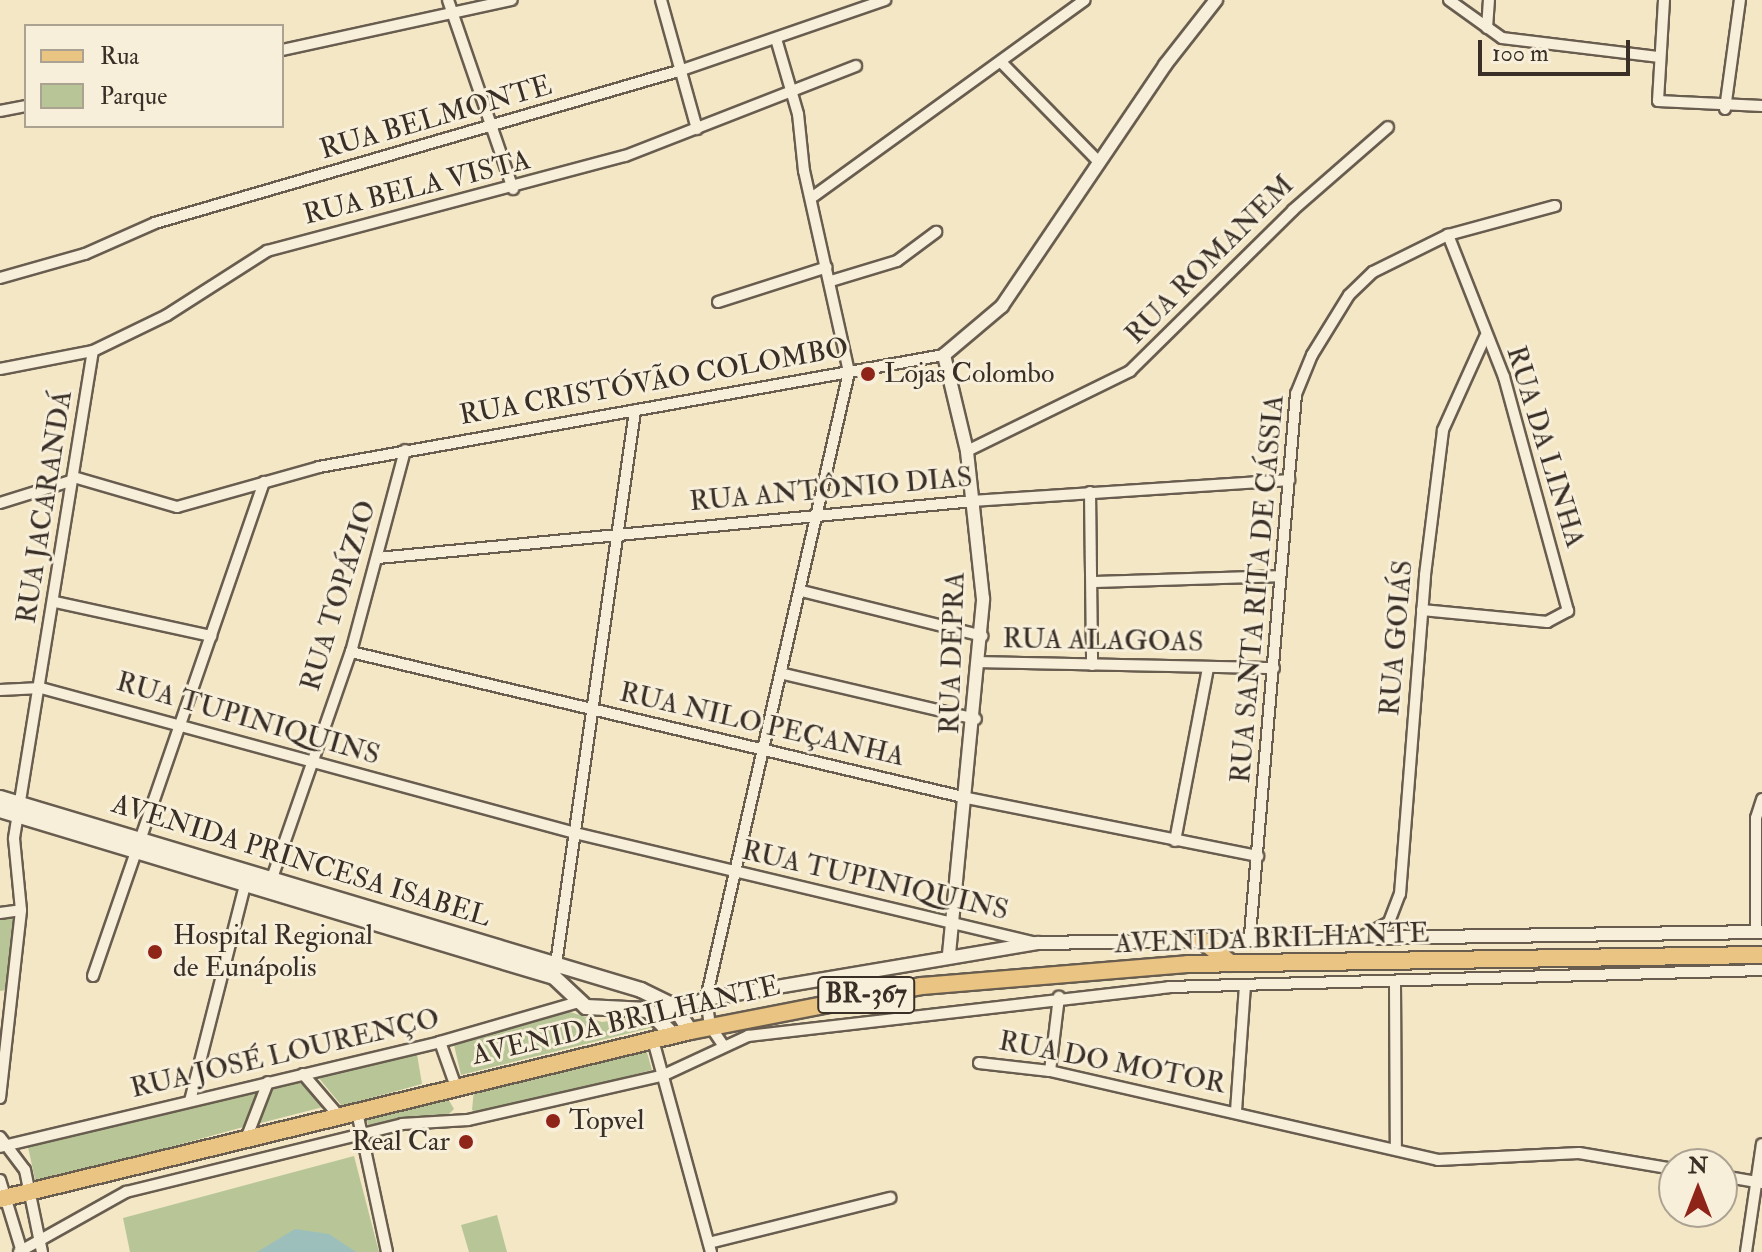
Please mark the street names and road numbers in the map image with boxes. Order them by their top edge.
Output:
street label: RUA BELMONTE [316,69,556,167]
street label: RUA BELA VISTA [300,144,534,232]
street label: RUA ROMANEM [1119,169,1301,351]
street label: RUA CRISTÓVÃO COLOMBO [457,331,851,433]
street label: RUA DA LINHA [1498,342,1592,552]
street label: RUA JACARANDÁ [10,388,80,626]
street label: RUA SANTA RITA DE CÁSSIA [1224,393,1292,785]
street label: RUA ANTÔNIO DIAS [688,461,974,519]
street label: RUA TOPÁZIO [294,497,384,695]
street label: RUA GOIÁS [1373,559,1421,717]
street label: RUA DEPRA [933,571,973,735]
street label: RUA ALAGOAS [1002,622,1204,660]
street label: RUA TUPINIQUINS [112,665,384,773]
street label: RUA NILO PEÇANHA [616,676,908,774]
street label: AVENIDA PRINCESA ISABEL [108,787,494,935]
street label: RUA TUPINIQUINS [738,834,1012,928]
street label: AVENIDA BRILHANTE [1114,917,1430,961]
street label: AVENIDA BRILHANTE [469,969,783,1073]
road number: BR-367 [816,973,916,1017]
street label: RUA JOSÉ LOURENÇO [127,1002,443,1106]
street label: RUA DO MOTOR [996,1025,1228,1101]

